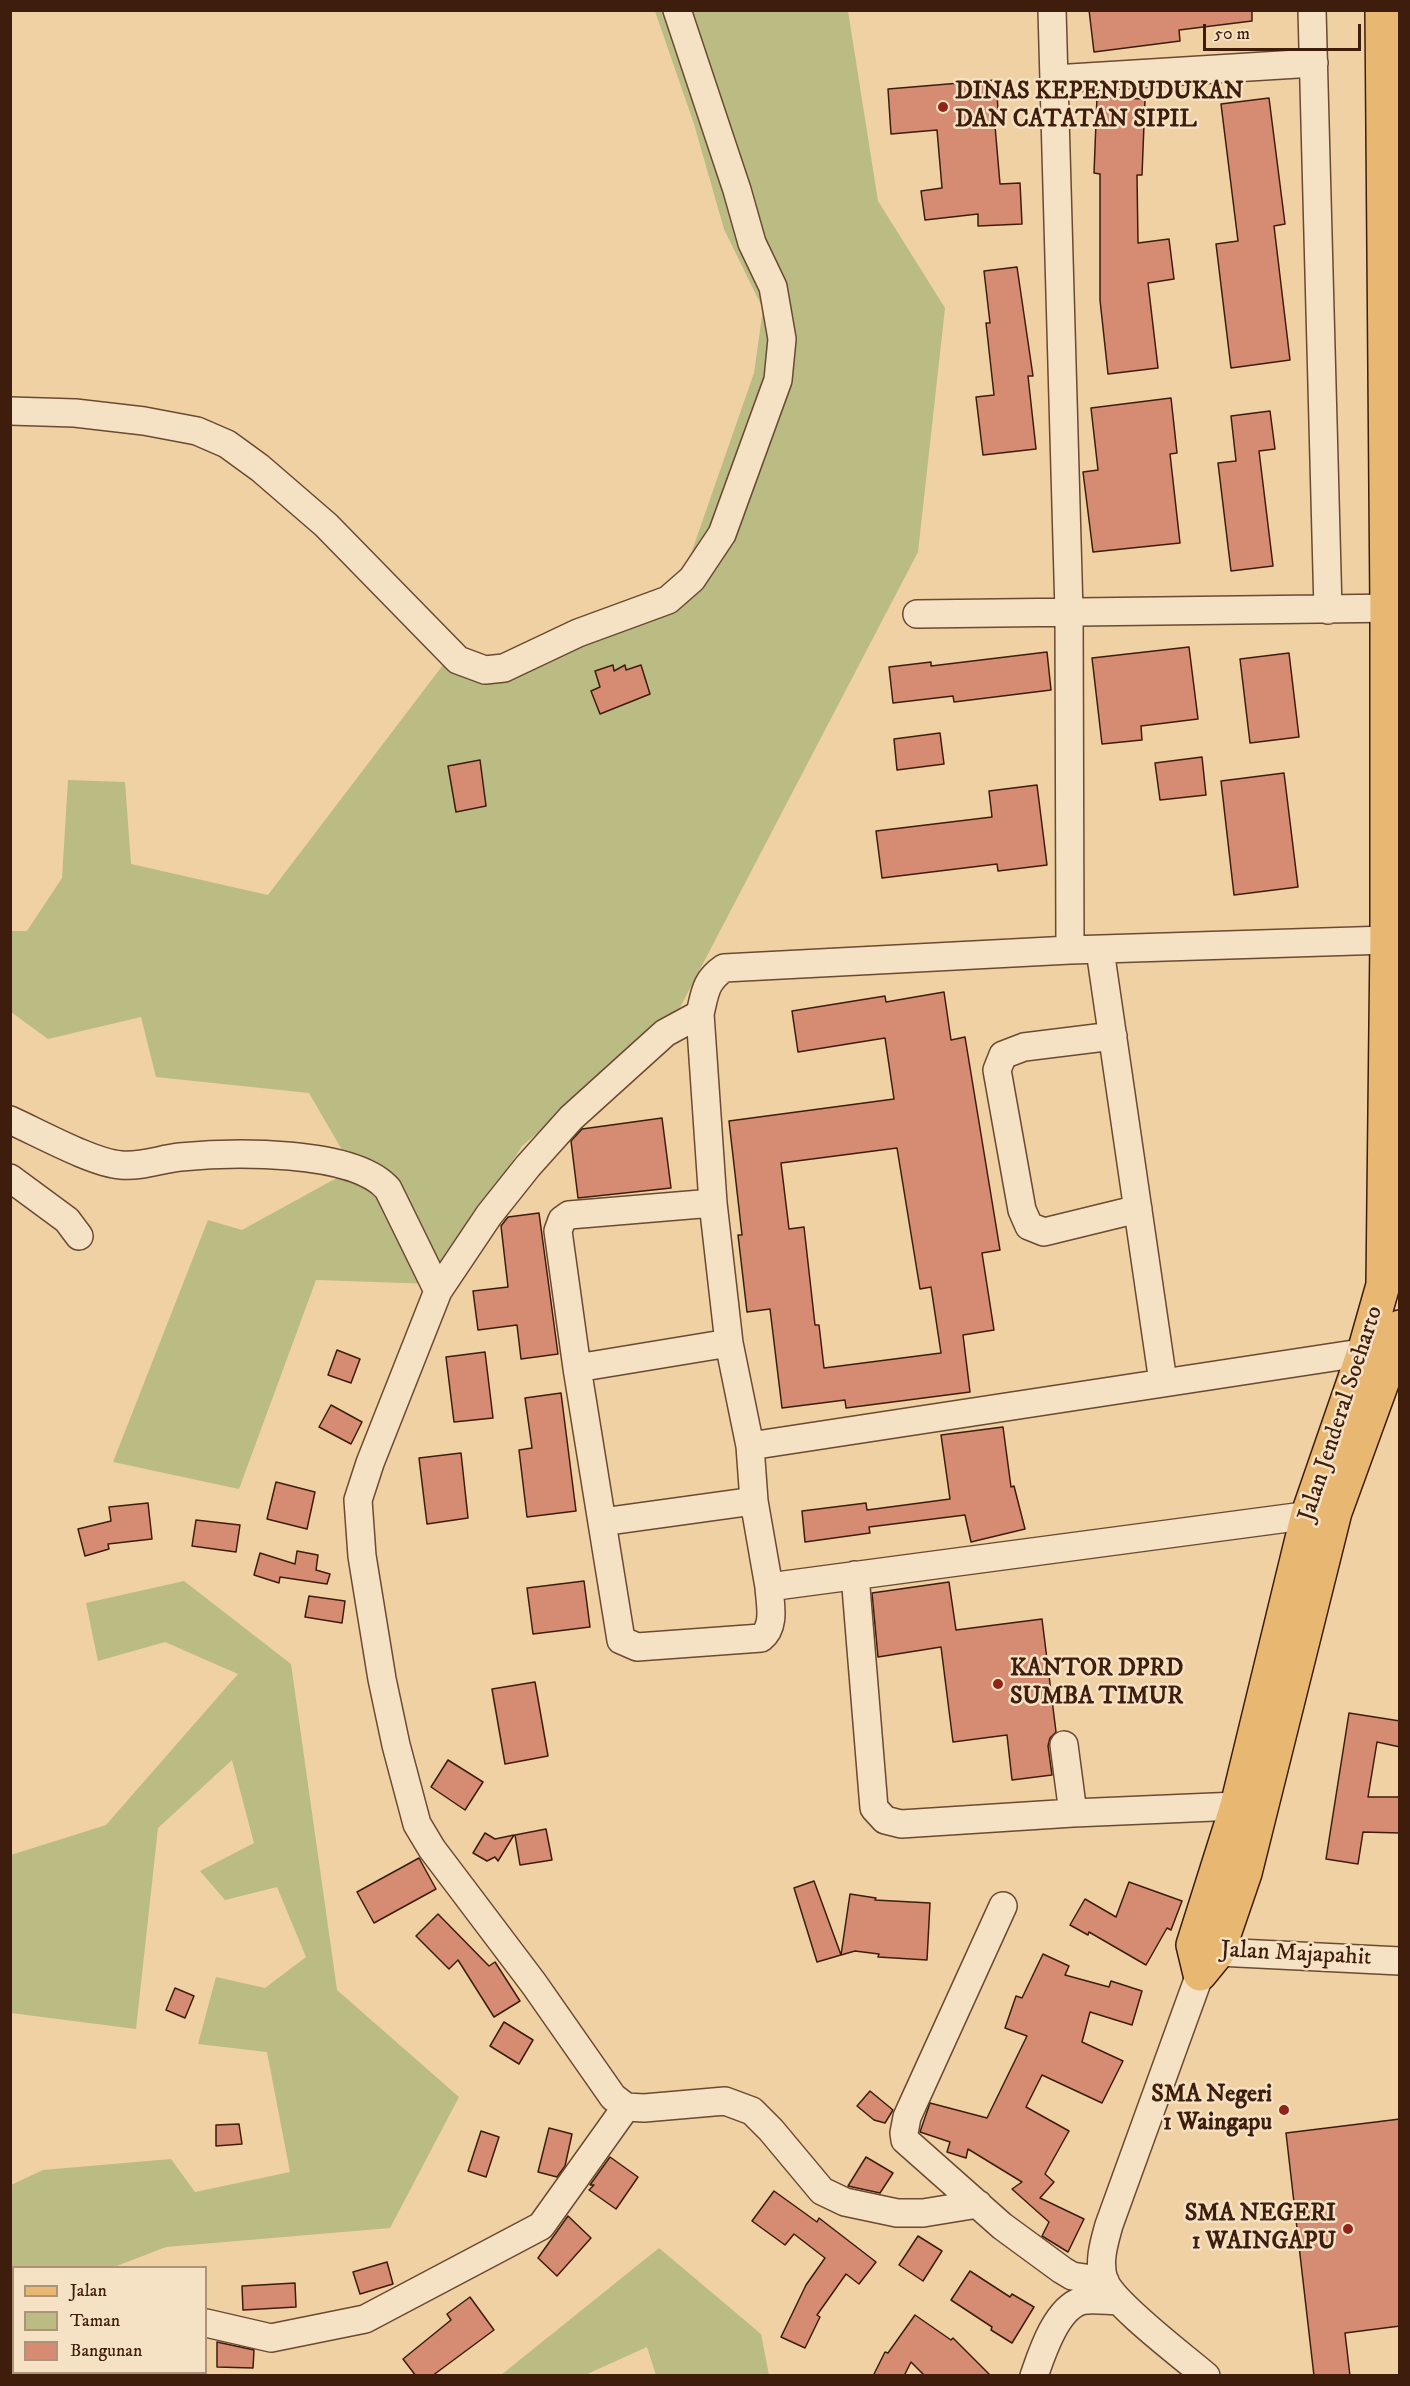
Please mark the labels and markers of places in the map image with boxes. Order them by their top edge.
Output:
place label: DINAS KEPENDUDUKAN DAN CATATAN SIPIL [955,79,1244,135]
marker: DINAS KEPENDUDUKAN DAN CATATAN SIPIL [936,100,950,114]
place label: KANTOR DPRD SUMBA TIMUR [1010,1656,1183,1712]
marker: KANTOR DPRD SUMBA TIMUR [991,1677,1005,1691]
place label: SMA Negeri 1 Waingapu [1151,2082,1272,2138]
marker: SMA Negeri 1 Waingapu [1277,2103,1291,2117]
place label: SMA NEGERI 1 WAINGAPU [1185,2201,1336,2257]
marker: SMA NEGERI 1 WAINGAPU [1341,2222,1355,2236]

